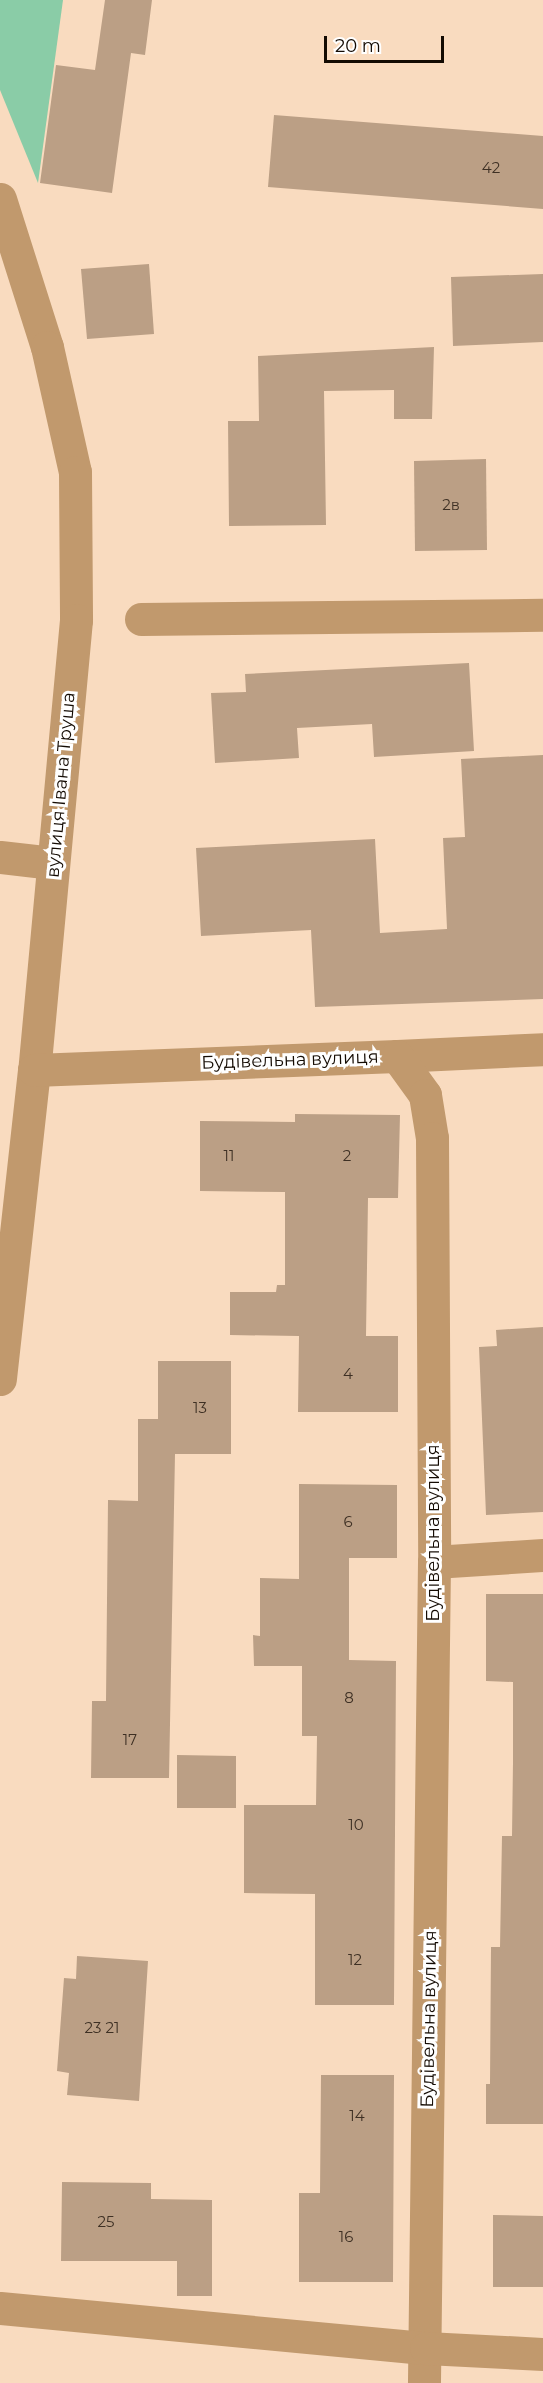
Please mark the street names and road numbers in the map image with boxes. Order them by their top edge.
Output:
street label: вулиця Івана Труша [42,691,80,879]
street label: Будівельна вулиця [201,1046,379,1074]
street label: Будівельна вулиця [422,1444,444,1622]
street label: Будівельна вулиця [417,1930,441,2108]

